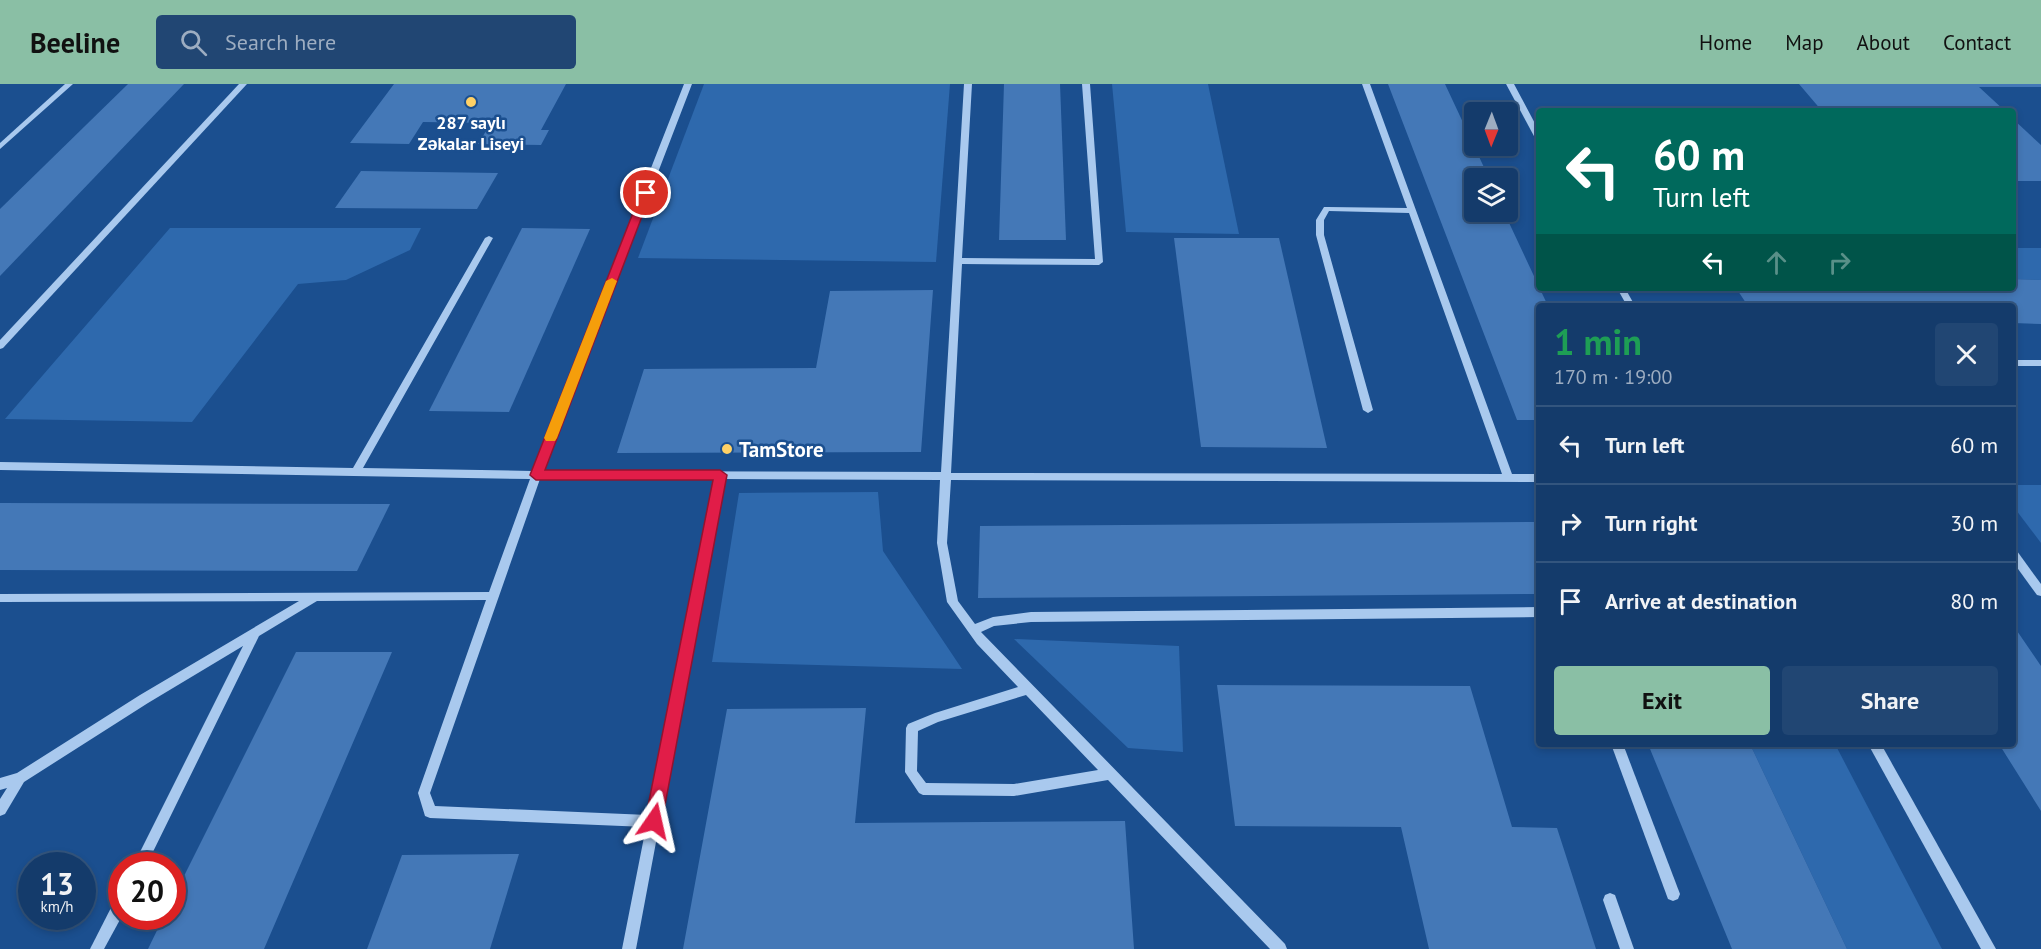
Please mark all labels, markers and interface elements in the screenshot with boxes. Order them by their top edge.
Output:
search box [156,15,576,69]
text: Beeline [30,24,120,61]
icon: search [177,26,210,59]
text: Search here [225,28,336,56]
text: Home [1699,29,1752,56]
text: Map [1785,29,1824,56]
text: About [1857,29,1910,56]
text: Contact [1943,29,2011,56]
marker: 287 saylı Zəkalar Liseyi [464,95,478,109]
north arrow [1464,102,1518,156]
map controls [1464,102,1518,222]
place label: 287 saylı Zəkalar Liseyi [418,111,524,155]
text: 60 m [1653,127,1745,182]
icon: left [1554,132,1632,210]
pin [620,167,671,218]
button: layers [1464,168,1518,222]
icon: arrive [629,176,662,209]
text: Turn left [1653,180,1750,214]
icon: left [1697,246,1730,279]
icon: ahead [1760,246,1793,279]
icon: right [1823,246,1856,279]
text: 1 min [1554,318,1642,365]
button: close [1935,323,1998,386]
text: 170 m · 19:00 [1554,364,1672,390]
icon: left [1554,429,1587,462]
text: Turn left [1605,431,1685,459]
text: 60 m [1950,431,1998,459]
place label: TamStore [739,436,824,463]
marker: TamStore [720,442,734,456]
icon: right [1554,507,1587,540]
text: Turn right [1605,509,1697,537]
text: 30 m [1950,509,1998,537]
icon: arrive [1554,585,1587,618]
text: Arrive at destination [1605,587,1797,615]
text: 80 m [1950,587,1998,615]
button: Exit [1554,666,1770,735]
button: Share [1782,666,1998,735]
position arrow [622,789,686,853]
speed limit sign: 20 [108,852,186,930]
text: 13 [40,864,74,903]
text: km/h [41,897,73,916]

